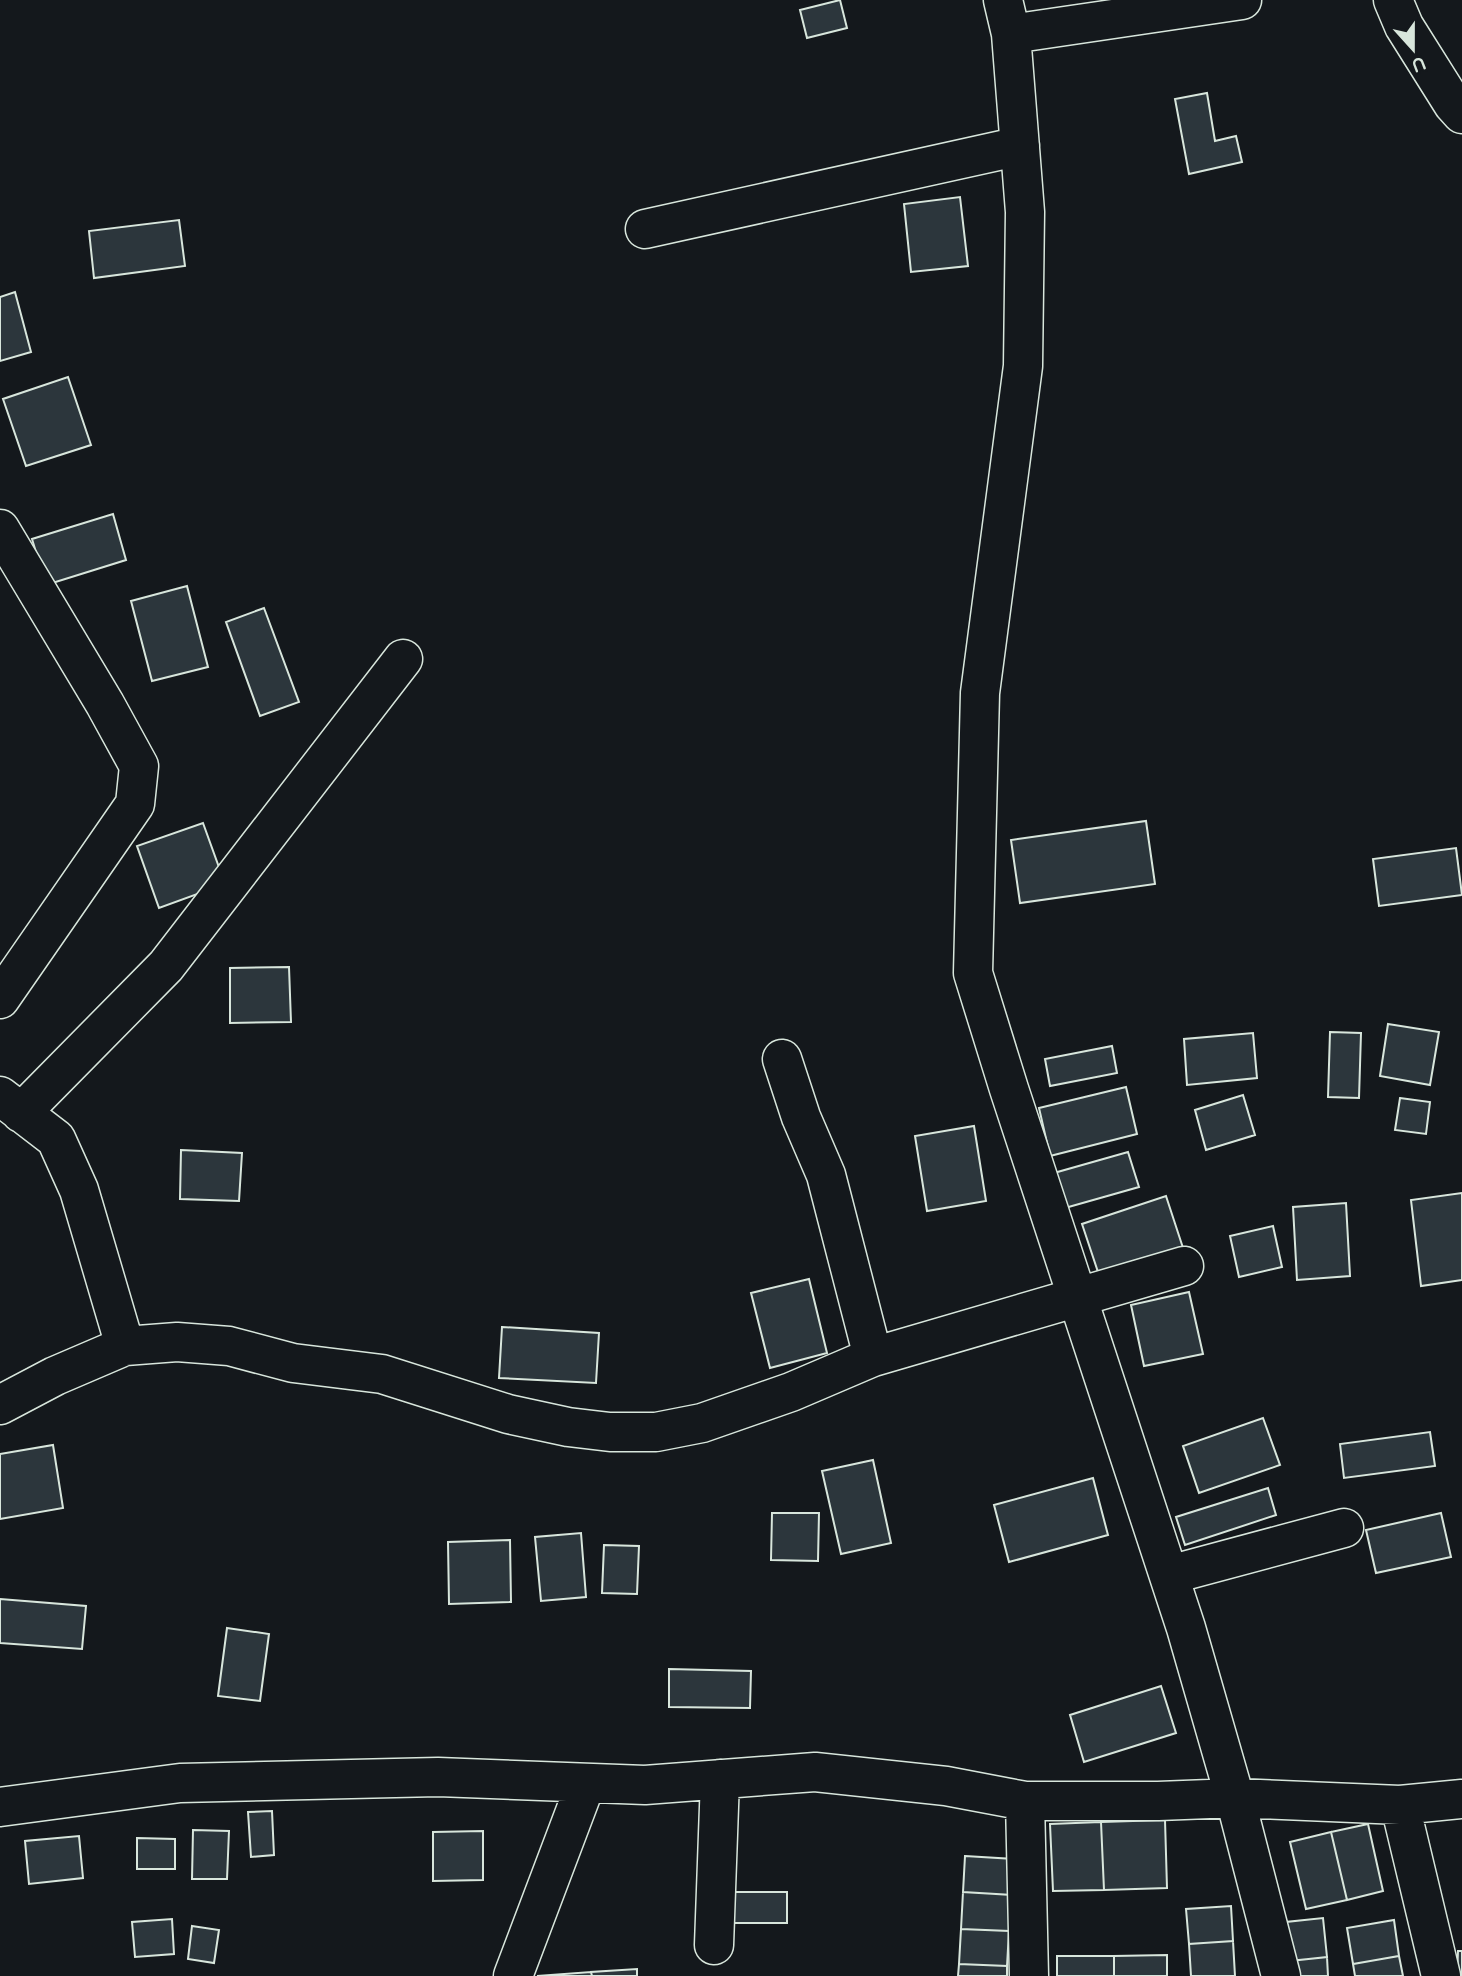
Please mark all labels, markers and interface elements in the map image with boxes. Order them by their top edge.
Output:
north arrow [1378,14,1448,84]
text: U [1409,51,1430,78]

